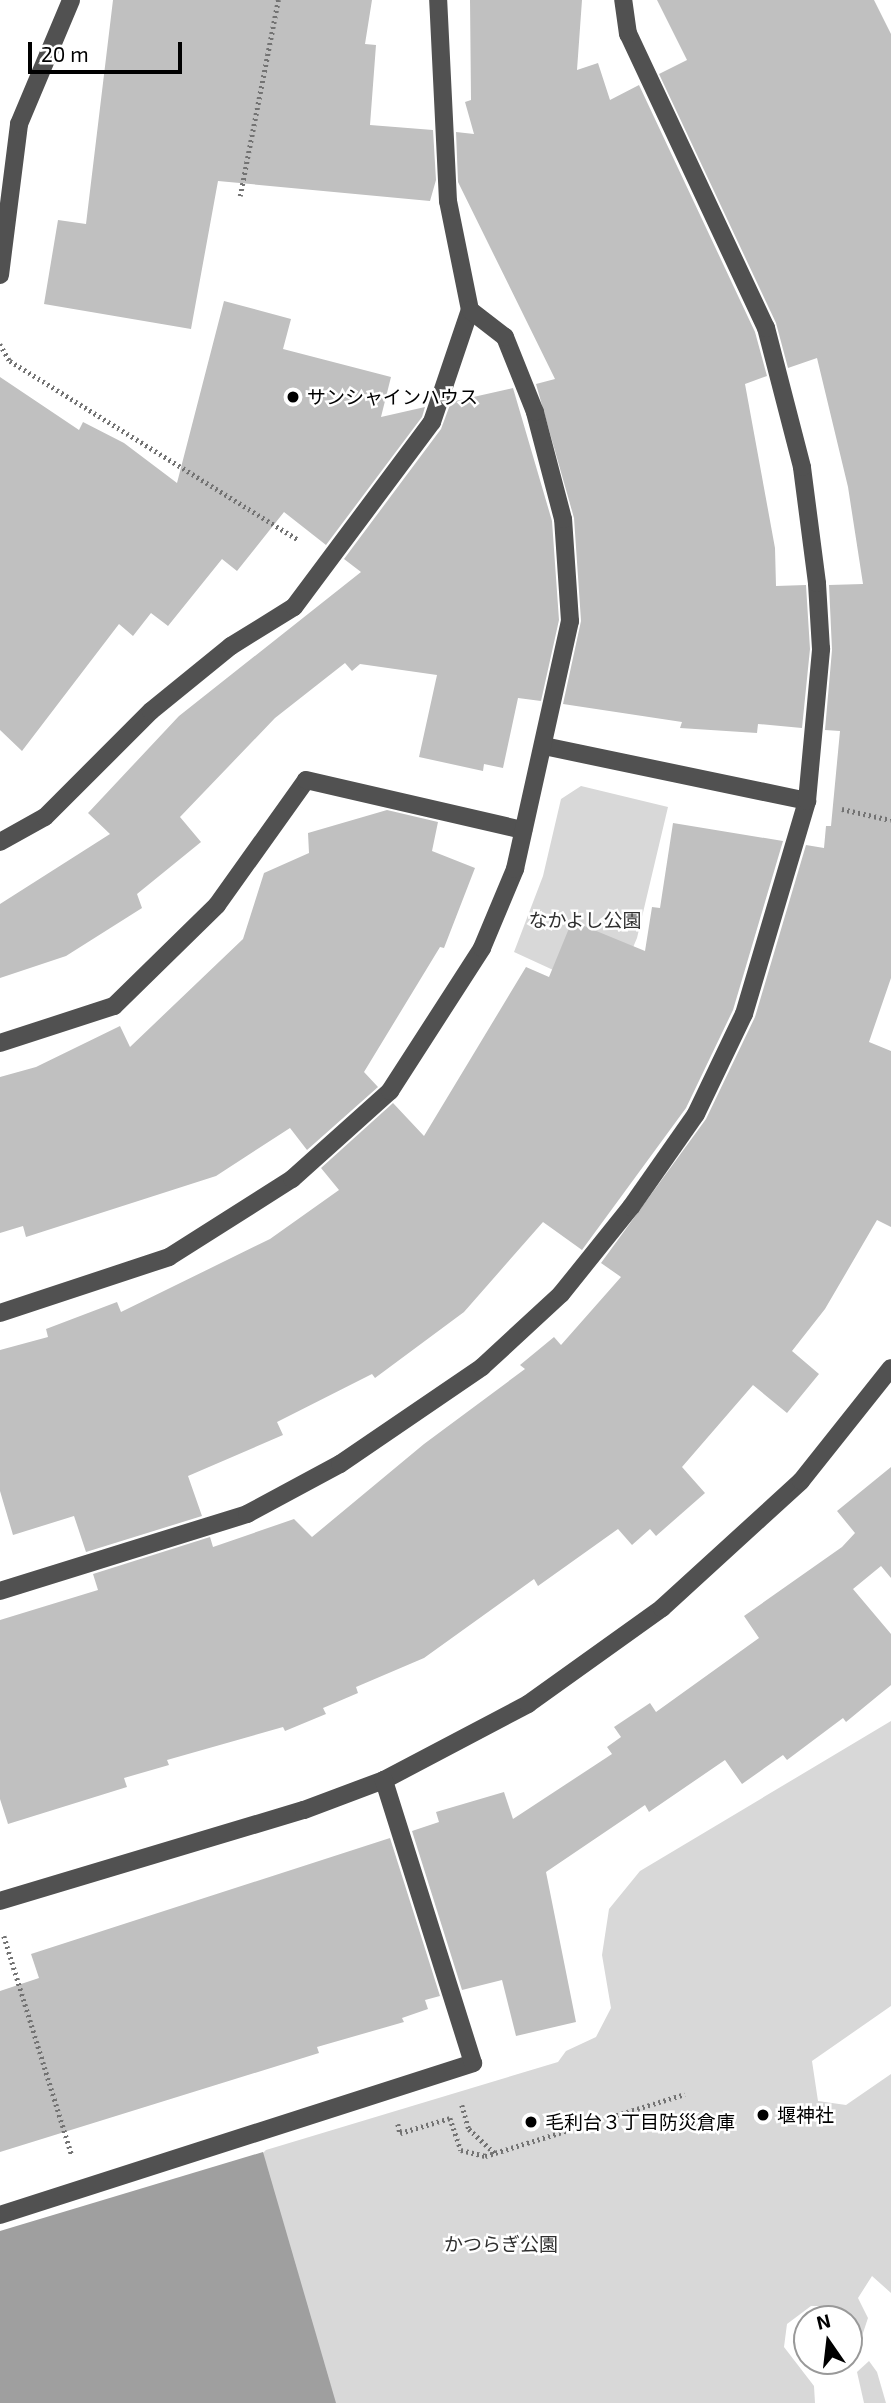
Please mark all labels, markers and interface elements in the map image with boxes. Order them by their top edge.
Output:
scale bar [32,28,186,72]
text: 20 m [41,41,89,66]
place label: サンシャインハウス [307,386,478,408]
marker: サンシャインハウス [285,389,301,405]
park label: なかよし公園 [528,909,642,931]
place label: 堰神社 [777,2104,834,2126]
marker: 堰神社 [755,2107,771,2123]
place label: 毛利台３丁目防災倉庫 [545,2111,735,2133]
marker: 毛利台３丁目防災倉庫 [523,2114,539,2130]
park label: かつらぎ公園 [444,2233,558,2255]
north arrow [793,2305,863,2375]
text: N [814,2308,833,2334]

